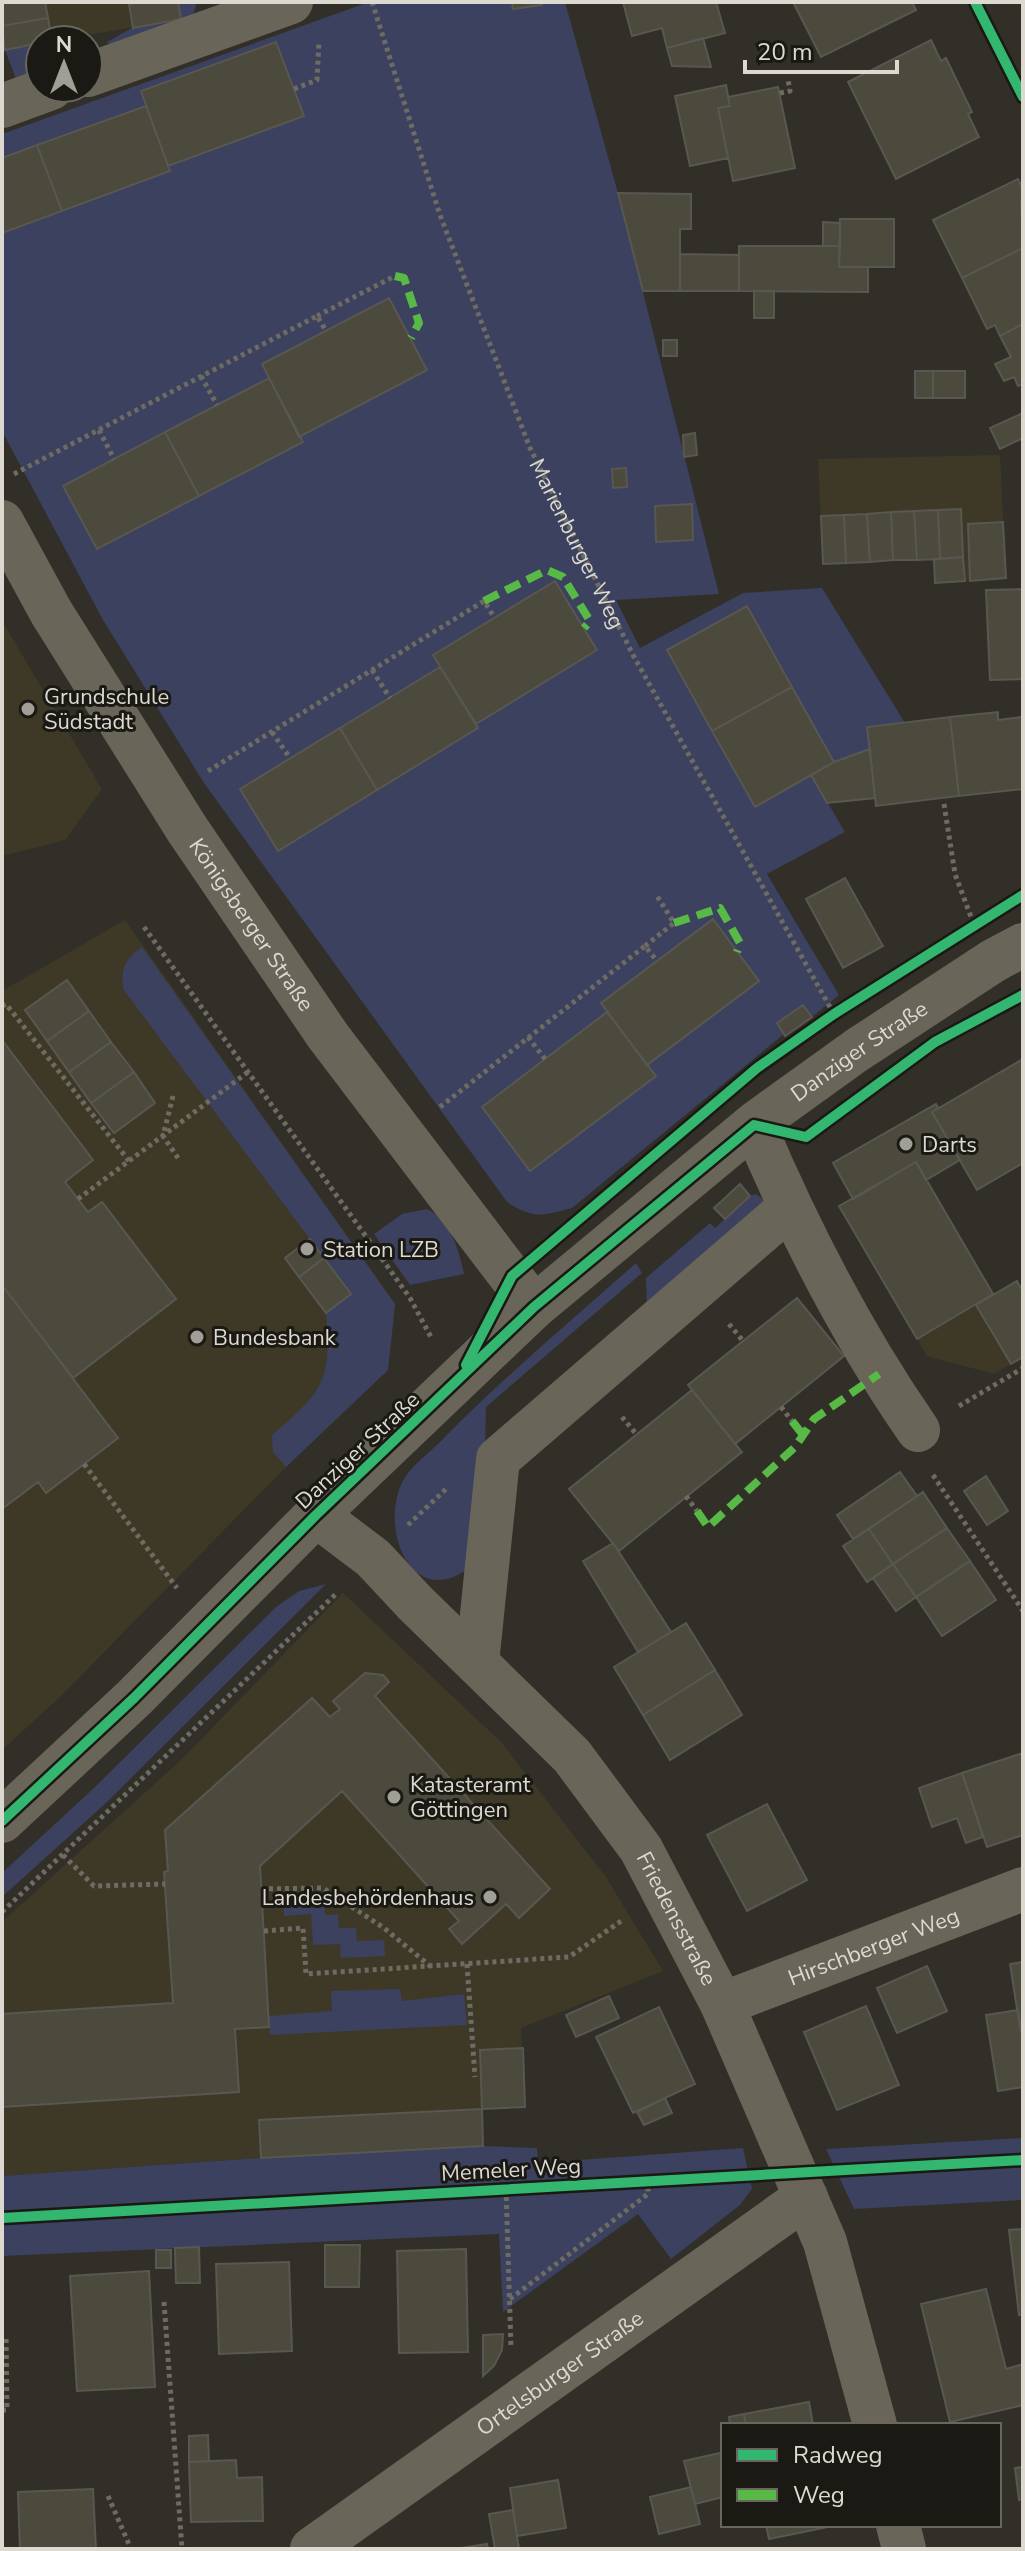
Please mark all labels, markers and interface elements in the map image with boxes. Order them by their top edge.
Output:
north arrow [24,24,104,104]
scale bar [745,24,897,74]
text: N [56,30,72,60]
text: 20 m [757,36,813,68]
street label: Marienburger Weg [522,454,632,634]
place label: Grundschule Südstadt [44,682,169,737]
marker: Grundschule Südstadt [19,700,37,718]
street label: Königsberger Straße [182,833,321,1017]
street label: Danziger Straße [785,994,934,1109]
place label: Darts [922,1130,977,1160]
marker: Darts [897,1135,915,1153]
place label: Station LZB [323,1235,439,1265]
marker: Station LZB [298,1240,316,1258]
place label: Bundesbank [213,1323,337,1353]
marker: Bundesbank [188,1328,206,1346]
street label: Danziger Straße [289,1385,426,1516]
place label: Katasteramt Göttingen [410,1770,531,1825]
marker: Katasteramt Göttingen [385,1788,403,1806]
street label: Friedensstraße [629,1846,724,1991]
place label: Landesbehördenhaus [262,1883,474,1913]
marker: Landesbehördenhaus [481,1888,499,1906]
street label: Hirschberger Weg [784,1901,964,1993]
street label: Memeler Weg [440,2151,582,2189]
street label: Ortelsburger Straße [471,2304,650,2443]
legend [721,2423,1001,2527]
text: Radweg [793,2439,883,2471]
text: Weg [793,2479,845,2511]

